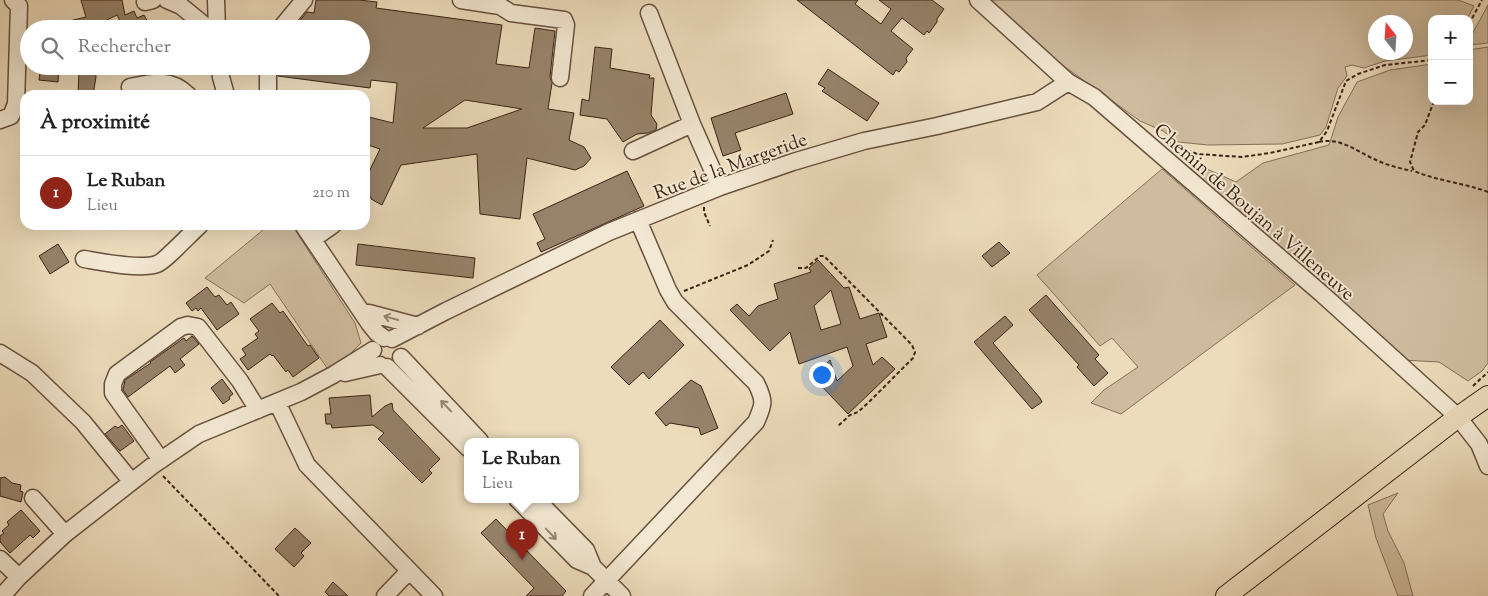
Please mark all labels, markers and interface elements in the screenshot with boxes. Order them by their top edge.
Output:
north arrow [1368,15,1413,60]
map controls [1428,15,1473,105]
button: + [1428,15,1473,60]
search box [20,20,370,75]
icon: search [38,34,66,62]
text: Rechercher [78,34,171,61]
button: − [1428,60,1473,105]
text: À proximité [40,108,150,138]
street label: Chemin de Boujan à Villeneuve [1147,118,1360,308]
street label: Rue de la Margeride [650,127,811,208]
text: Le Ruban [87,168,166,195]
text: 1 [53,182,59,205]
text: 210 m [312,182,350,205]
text: Lieu [87,195,118,218]
one-way arrow [383,313,399,322]
your location [809,362,835,388]
one-way arrow [440,400,452,413]
popup [464,438,579,503]
text: Le Ruban [482,446,561,473]
text: Lieu [482,473,513,496]
pin: 1 [506,519,538,560]
one-way arrow [545,527,557,540]

